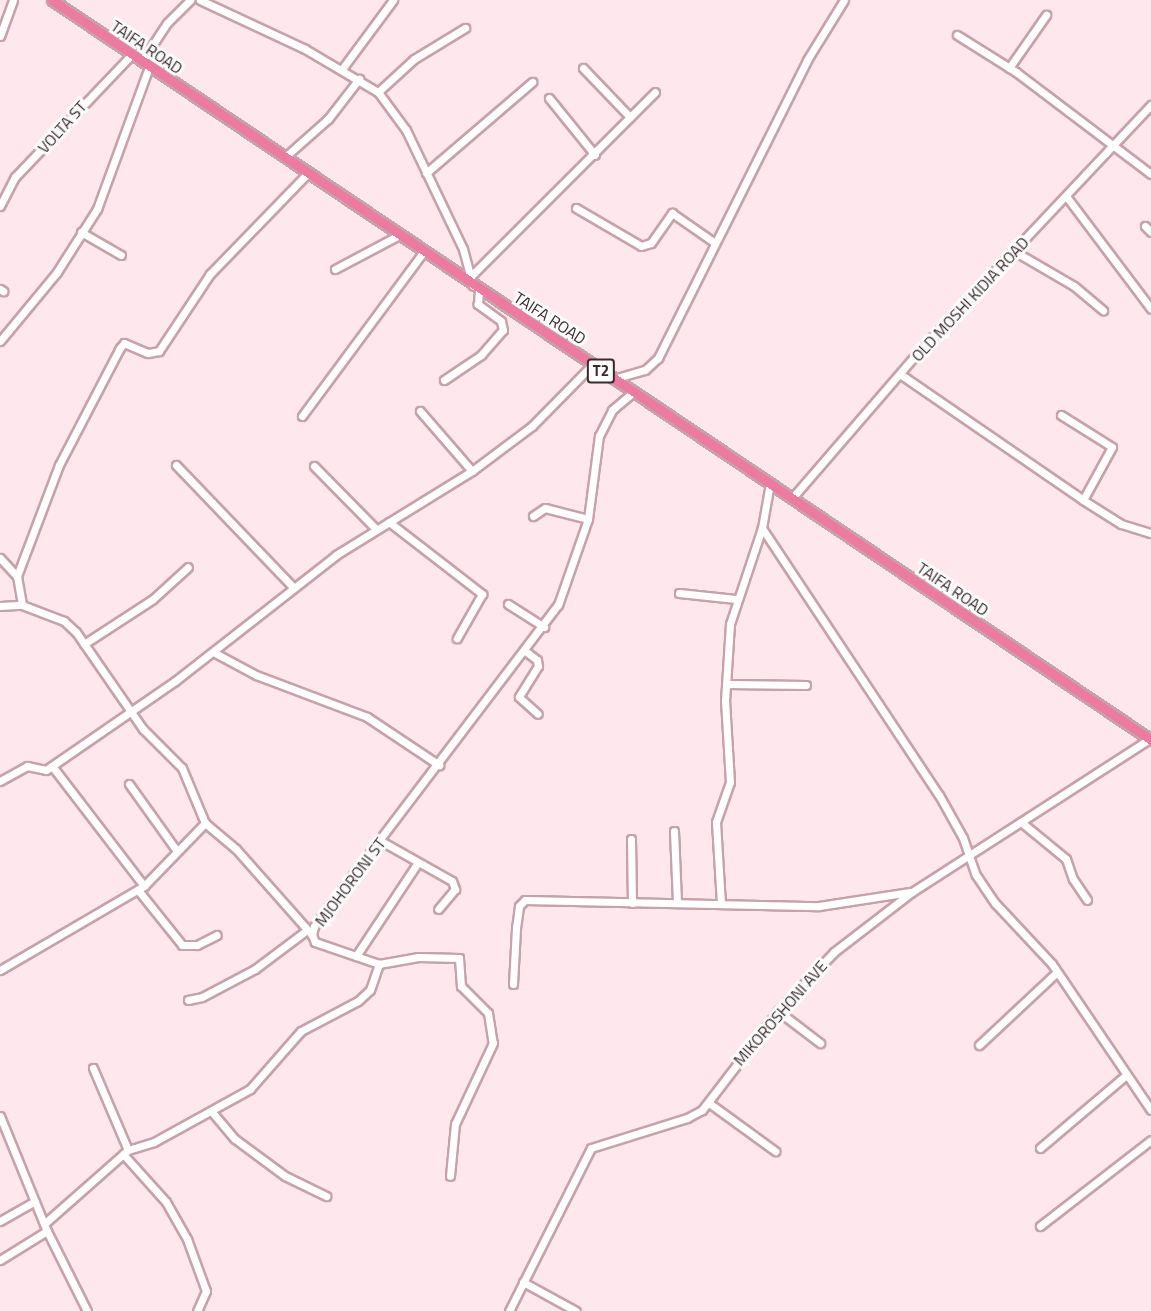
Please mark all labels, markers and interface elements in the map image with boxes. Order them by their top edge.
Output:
street label: TAIFA ROAD [108,16,186,78]
street label: VOLTA ST [34,97,90,157]
street label: OLD MOSHI KIDIA ROAD [907,233,1033,365]
street label: TAIFA ROAD [510,288,590,348]
road number: T2 [586,359,616,383]
street label: TAIFA ROAD [914,558,992,620]
street label: MJOHORONI ST [311,834,389,930]
street label: MIKOROSHONI AVE [729,957,831,1069]

